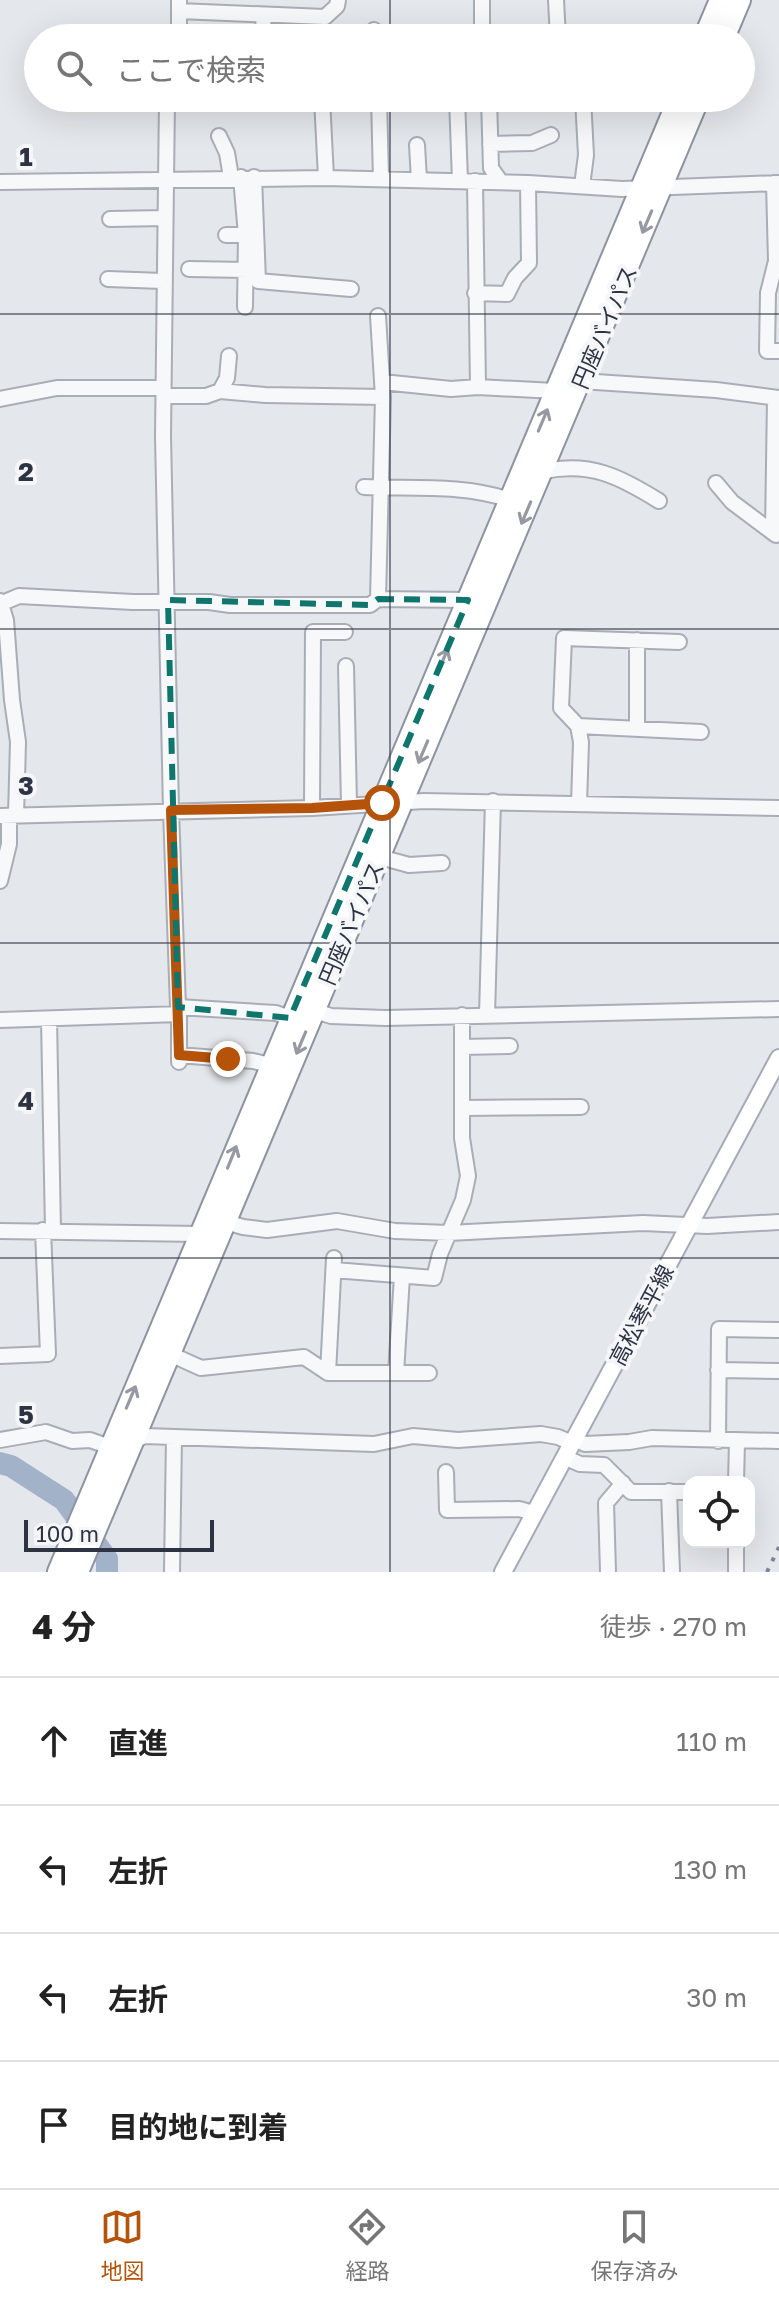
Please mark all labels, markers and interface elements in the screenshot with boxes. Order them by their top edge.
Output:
search box [24,24,755,112]
icon: search [52,46,96,90]
text: ここで検索 [116,52,266,88]
text: 1 [19,141,33,172]
one-way arrow [639,209,654,233]
street label: 円座バイパス [566,261,642,393]
one-way arrow [537,408,552,433]
text: 2 [18,456,34,487]
one-way arrow [517,500,532,525]
one-way arrow [436,648,451,673]
one-way arrow [415,739,430,764]
text: 3 [18,770,34,801]
route start [364,785,400,821]
street label: 円座バイパス [313,857,389,989]
one-way arrow [292,1031,307,1055]
route end [210,1041,246,1077]
text: 4 [18,1085,34,1116]
one-way arrow [226,1145,241,1170]
street label: 高松琴平線 [603,1260,679,1370]
one-way arrow [125,1385,140,1410]
text: 5 [18,1399,34,1430]
map controls [683,1476,755,1548]
button: locate [683,1476,755,1548]
scale bar [24,1516,214,1552]
text: 100 m [36,1520,99,1547]
text: 4 分 [32,1606,96,1646]
text: 徒歩 · 270 m [600,1611,747,1642]
icon: ahead [32,1719,76,1763]
text: 直進 [108,1725,168,1761]
text: 110 m [676,1726,747,1757]
icon: left [32,1847,76,1891]
text: 左折 [108,1853,168,1889]
text: 130 m [674,1854,747,1885]
icon: left [32,1975,76,2019]
text: 左折 [108,1981,168,2017]
text: 30 m [686,1982,747,2013]
icon: arrive [32,2103,76,2147]
text: 目的地に到着 [108,2109,288,2145]
tab: 地図 [100,2205,145,2285]
tab: 経路 [345,2205,390,2285]
tab: 保存済み [590,2205,679,2285]

